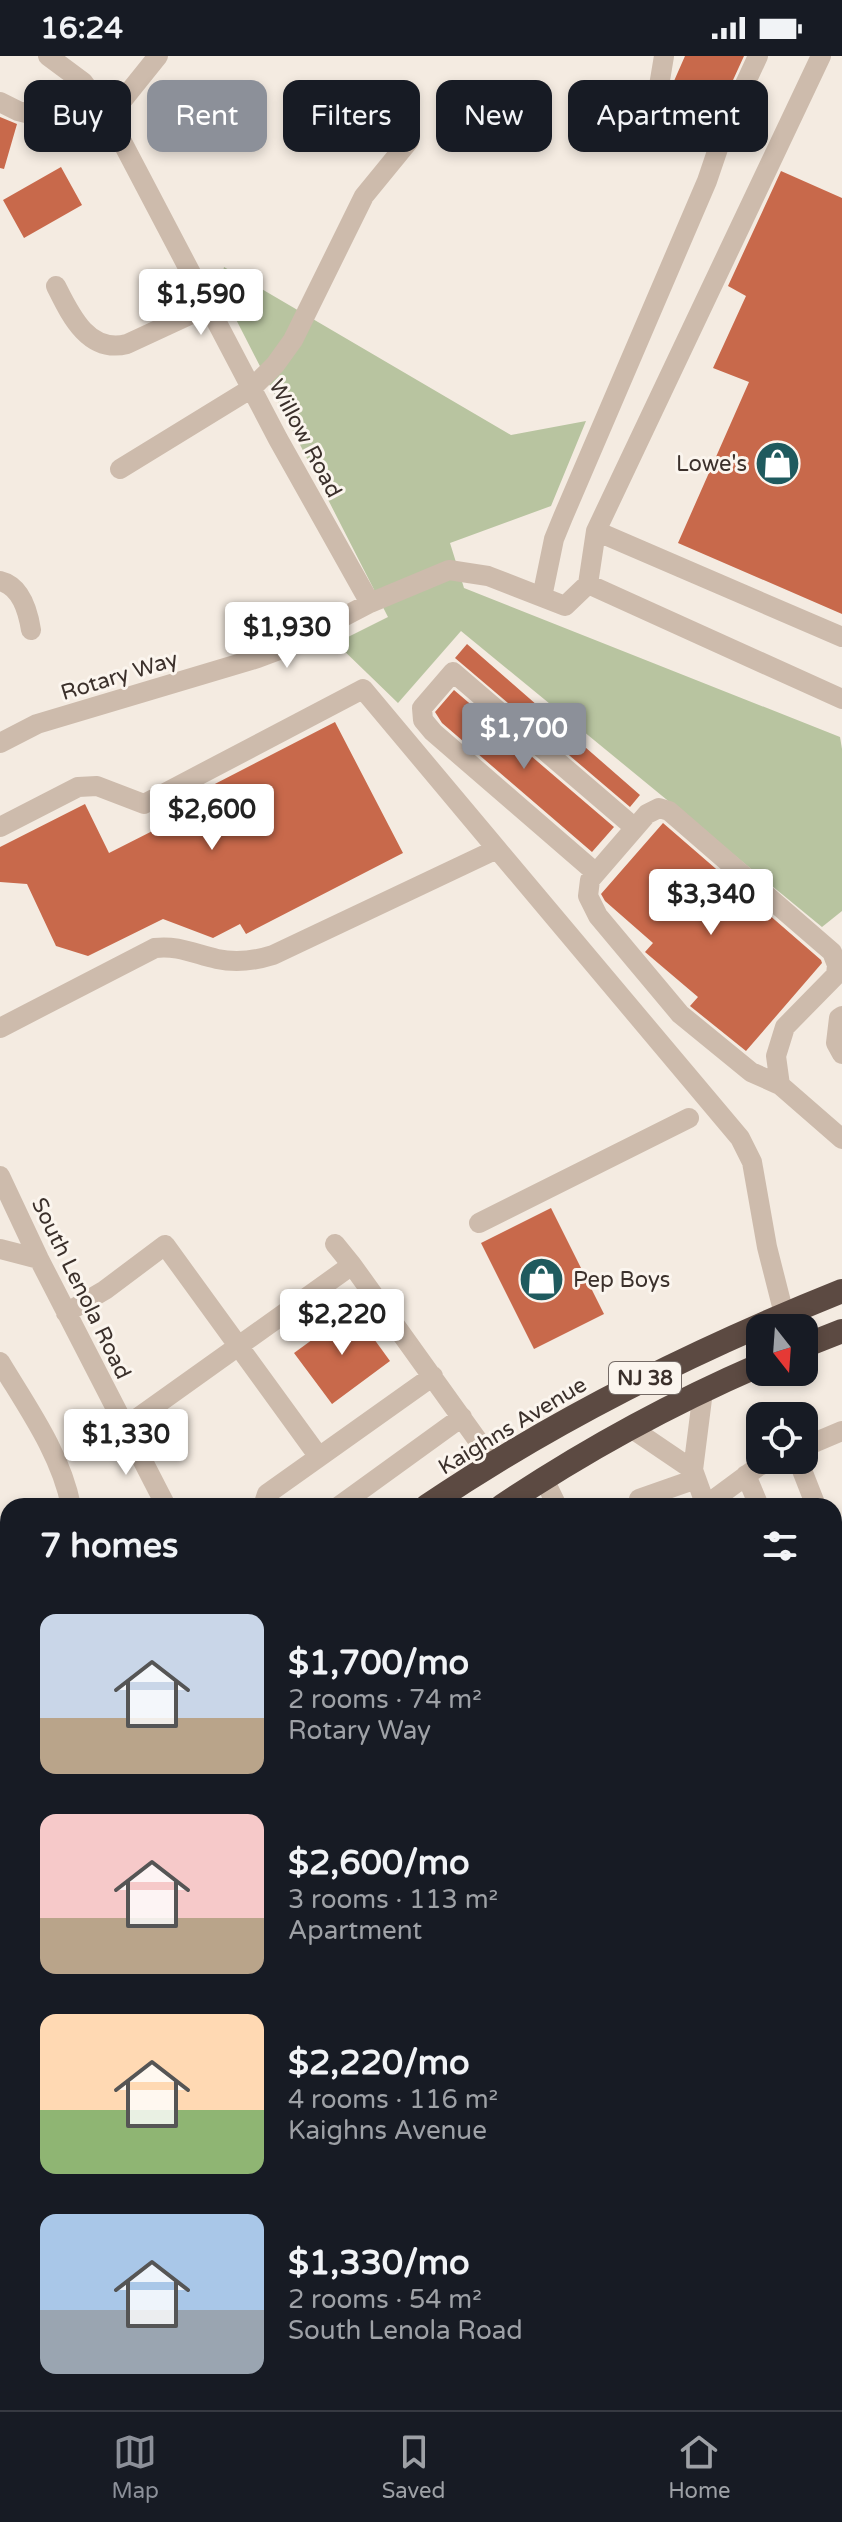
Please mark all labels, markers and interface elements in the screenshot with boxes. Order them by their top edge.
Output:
text: 16:24 [40,10,123,47]
chip: Buy [24,80,131,152]
chip: Rent [147,80,267,152]
chip: Filters [283,80,420,152]
chip: New [436,80,552,152]
chip: Apartment [568,80,768,152]
pin: $1,590 [136,269,266,337]
text: $1,590 [157,279,245,310]
street label: Willow Road [263,375,347,502]
shop icon: Lowe's [754,439,802,487]
place label: Lowe's [676,451,747,477]
pin: $1,930 [222,602,352,670]
text: $1,930 [243,612,331,643]
street label: Rotary Way [58,646,181,706]
pin: $1,700 [459,703,589,771]
text: $1,700 [480,713,568,744]
pin: $2,600 [147,784,277,852]
text: $2,600 [168,794,256,825]
pin: $3,340 [646,869,776,937]
text: $3,340 [667,879,755,910]
street label: South Lenola Road [26,1193,136,1383]
shop icon: Pep Boys [518,1255,566,1303]
place label: Pep Boys [573,1267,670,1293]
pin: $2,220 [277,1289,407,1357]
text: $2,220 [298,1299,386,1330]
north arrow [746,1314,818,1386]
map controls [746,1314,818,1474]
road number: NJ 38 [609,1362,681,1394]
street label: Kaighns Avenue [434,1371,591,1480]
button: locate [746,1402,818,1474]
pin: $1,330 [61,1409,191,1477]
text: $1,330 [82,1419,170,1450]
icon: filters [758,1524,802,1568]
text: 7 homes [40,1526,178,1567]
text: $1,700/mo [288,1643,469,1684]
icon: home [104,1646,200,1742]
text: 2 rooms · 74 m² [288,1684,482,1715]
text: Rotary Way [288,1715,431,1746]
text: $2,600/mo [288,1843,470,1884]
icon: home [104,1846,200,1942]
text: 3 rooms · 113 m² [288,1884,498,1915]
text: Apartment [288,1915,422,1946]
text: $2,220/mo [288,2043,470,2084]
icon: home [104,2046,200,2142]
text: 4 rooms · 116 m² [288,2084,498,2115]
text: Kaighns Avenue [288,2115,487,2146]
text: $1,330/mo [288,2243,470,2284]
icon: home [104,2246,200,2342]
text: 2 rooms · 54 m² [288,2284,482,2315]
text: South Lenola Road [288,2315,523,2346]
tab: Map [111,2430,159,2504]
tab: Saved [382,2430,445,2504]
tab: Home [668,2430,731,2504]

